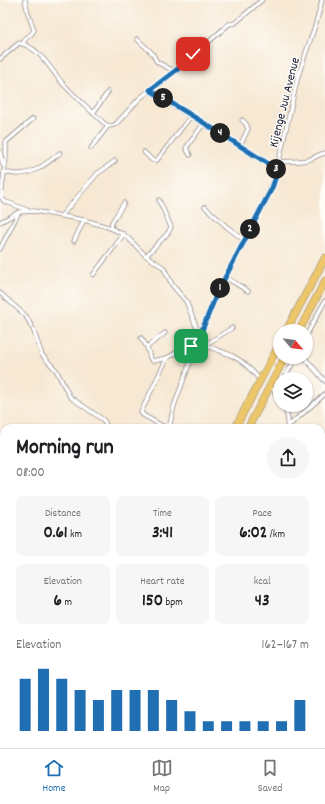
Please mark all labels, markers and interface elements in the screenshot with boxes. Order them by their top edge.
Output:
pin [176,37,210,71]
icon: check [182,43,204,65]
street label: Kijenge Juu Avenue [265,55,306,150]
pin: 5 [153,88,173,108]
text: 5 [160,90,166,106]
pin: 4 [210,123,230,143]
text: 4 [218,125,222,141]
pin: 3 [266,159,286,179]
text: 3 [274,161,278,177]
pin: 2 [240,219,260,239]
text: 2 [248,221,252,237]
pin: 1 [210,278,230,298]
text: 1 [219,280,221,296]
north arrow [273,324,313,364]
map controls [273,324,313,412]
pin [174,329,208,363]
icon: arrive [180,335,202,357]
button: layers [273,372,313,412]
text: Morning run [16,433,114,464]
button: share [267,437,309,479]
text: 08:00 [16,464,45,483]
text: Distance [45,506,81,522]
text: Time [153,506,172,522]
text: Pace [252,506,272,522]
text: 0.61 [43,522,68,546]
text: 3:41 [152,522,173,546]
text: 6:02 [239,522,267,546]
text: km [68,527,82,543]
text: /km [267,527,285,543]
text: Elevation [44,574,82,590]
text: Heart rate [140,574,185,590]
text: kcal [254,574,271,590]
text: 6 [54,590,62,614]
text: 150 [142,590,163,614]
text: 43 [255,590,269,614]
text: m [62,595,72,611]
text: bpm [163,595,183,611]
text: Elevation [16,636,61,655]
text: 162–167 m [262,636,309,655]
tab: Home [43,757,66,797]
tab: Map [151,757,173,797]
tab: Saved [258,757,282,797]

